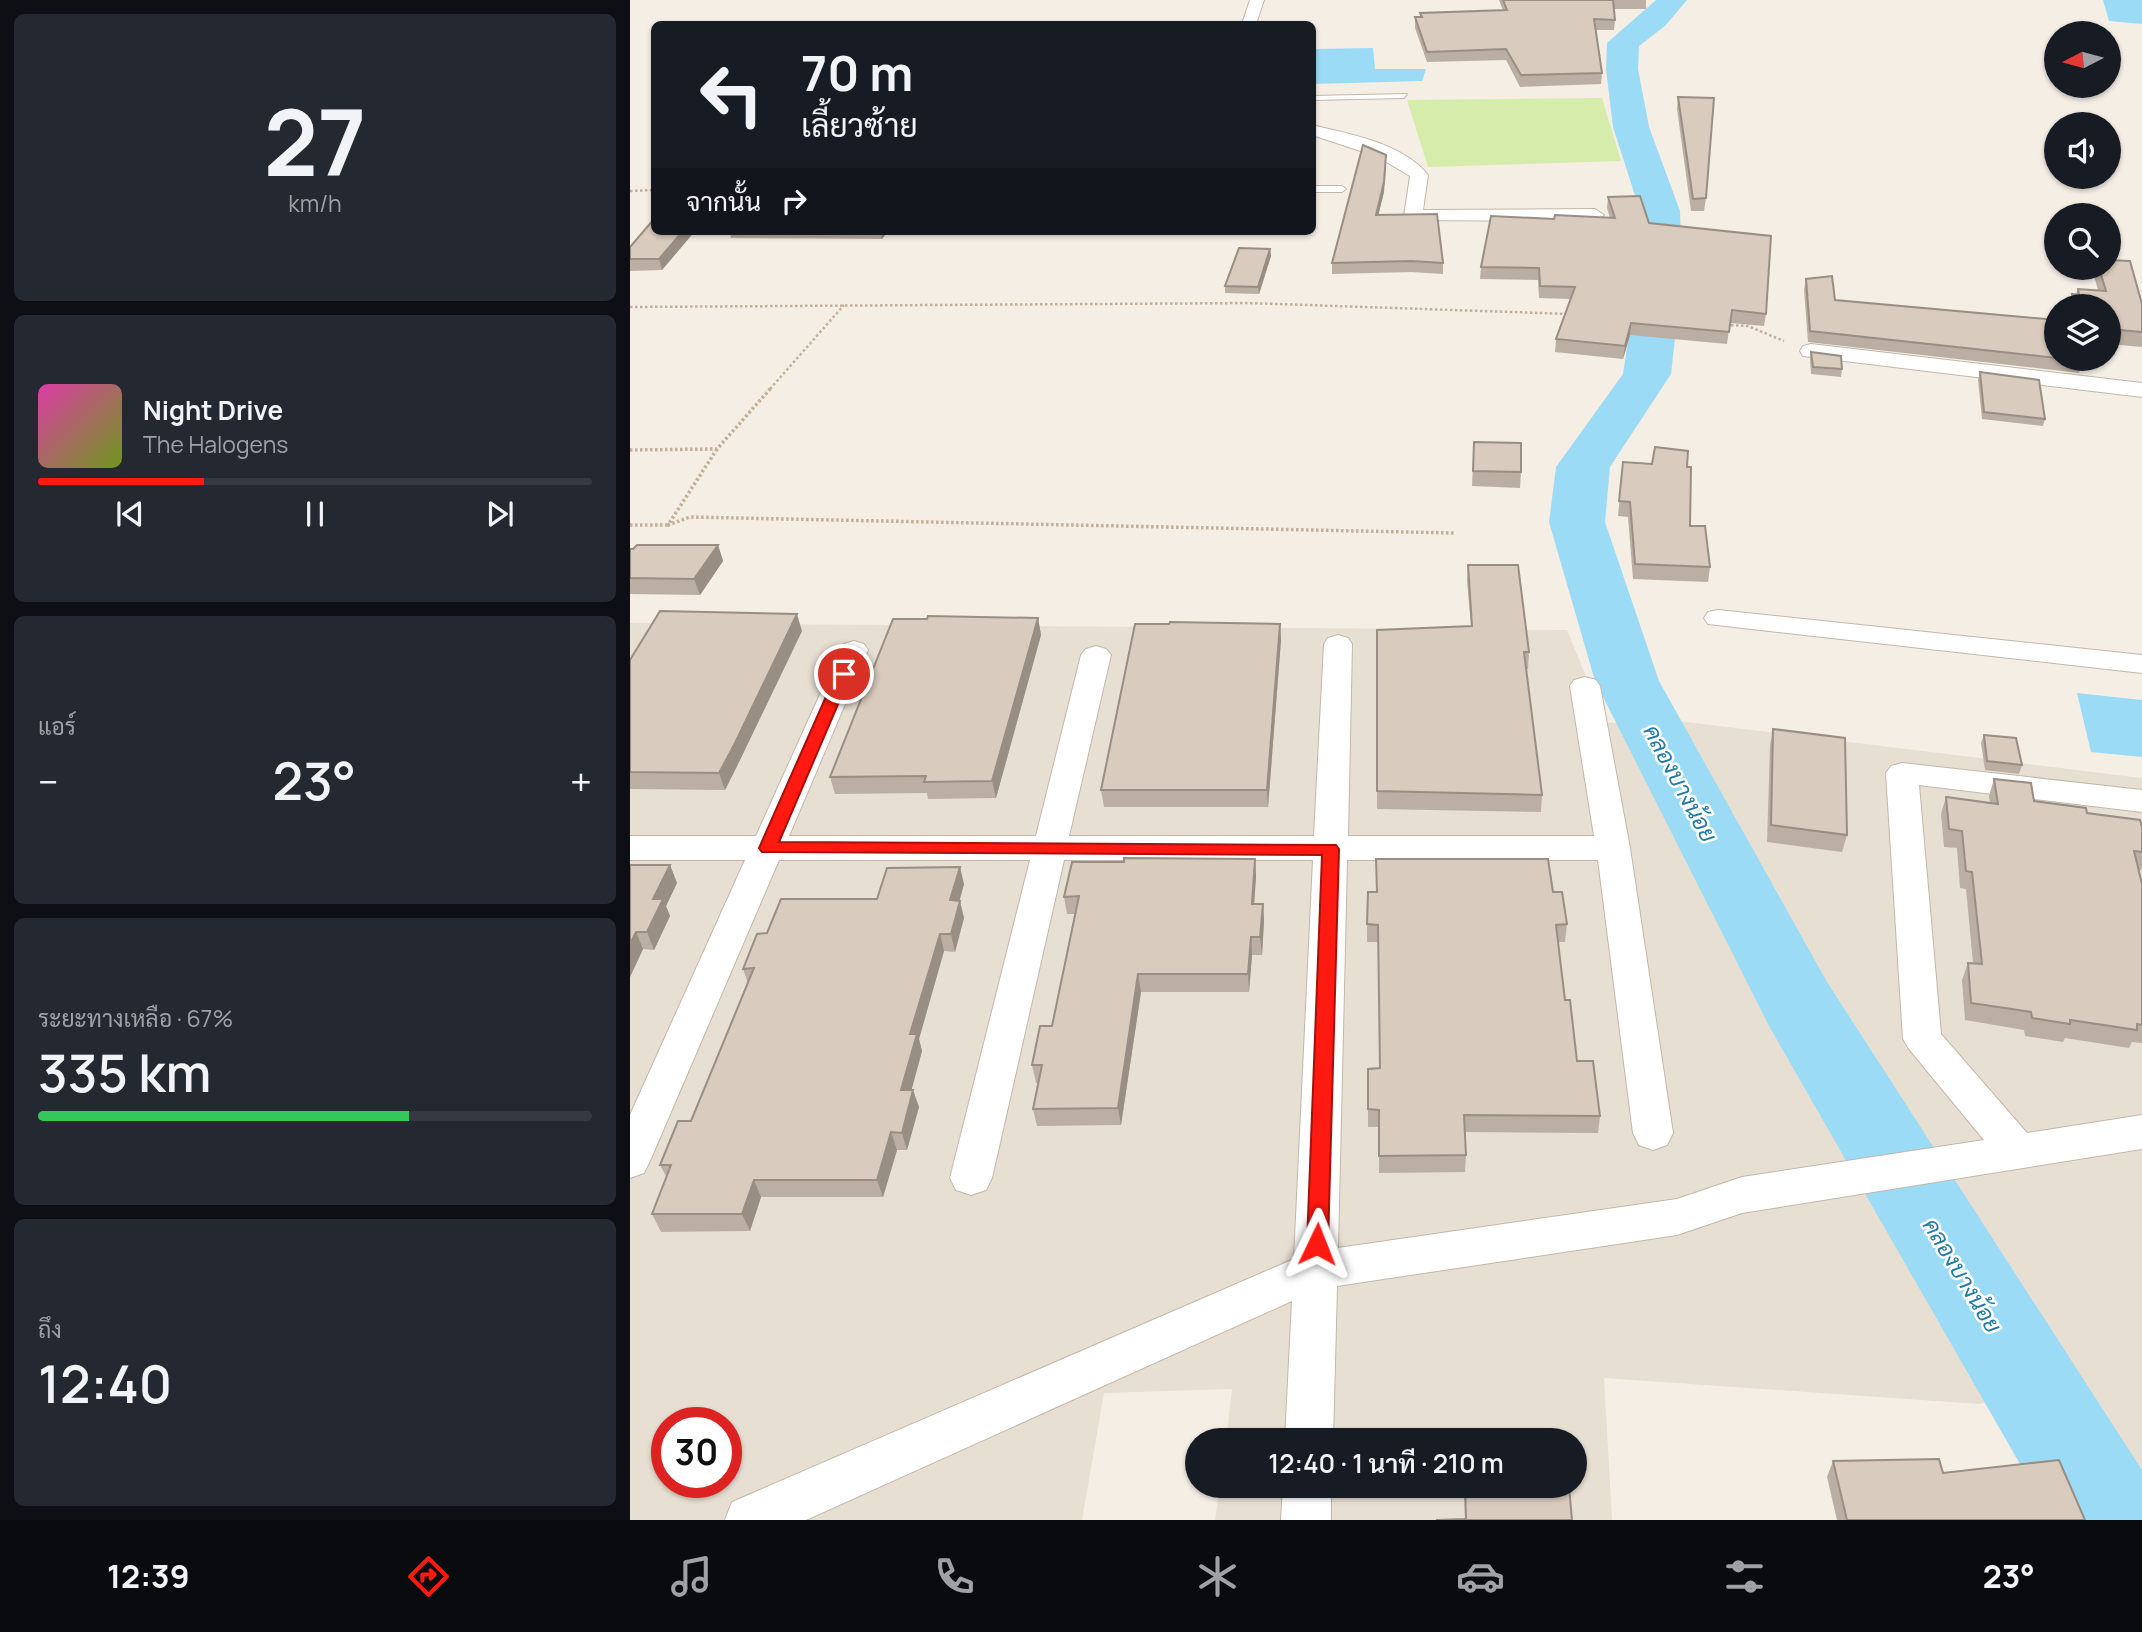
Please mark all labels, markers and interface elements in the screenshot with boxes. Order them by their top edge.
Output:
north arrow [2044,21,2121,98]
map controls [2044,21,2121,371]
text: 70 m [801,39,913,106]
icon: left [686,49,777,140]
text: 27 [264,79,366,203]
text: เลี้ยวซ้าย [801,103,918,147]
button: sound [2044,112,2121,189]
icon: right [775,182,813,220]
text: จากนั้น [686,183,761,219]
text: km/h [288,187,342,219]
button: search [2044,203,2121,280]
button: layers [2044,294,2121,371]
text: Night Drive [143,392,283,428]
text: The Halogens [143,428,288,460]
icon: previous [111,495,149,533]
icon: pause [296,495,334,533]
icon: next [481,495,519,533]
pin [814,644,874,704]
icon: arrive [825,655,863,693]
text: แอร์ [38,710,76,742]
water label: คลองบางน้อย [1637,719,1725,847]
text: 23° [272,745,356,816]
text: − [38,755,59,807]
text: + [570,755,592,807]
text: ระยะทางเหลือ · 67% [38,1002,233,1034]
text: 335 km [38,1037,211,1108]
position arrow [1280,1207,1354,1281]
water label: คลองบางน้อย [1916,1212,2010,1338]
text: ถึง [38,1313,62,1345]
text: 12:40 [38,1348,172,1419]
speed limit sign: 30 [651,1407,742,1498]
text: 12:40 · 1 นาที · 210 m [1268,1445,1504,1481]
icon: directions [404,1552,453,1601]
icon: music [667,1552,716,1601]
icon: phone [930,1552,979,1601]
icon: climate [1193,1552,1242,1601]
icon: car [1456,1552,1505,1601]
icon: filters [1720,1552,1769,1601]
text: 12:39 [107,1554,190,1598]
text: 23° [1983,1554,2035,1598]

